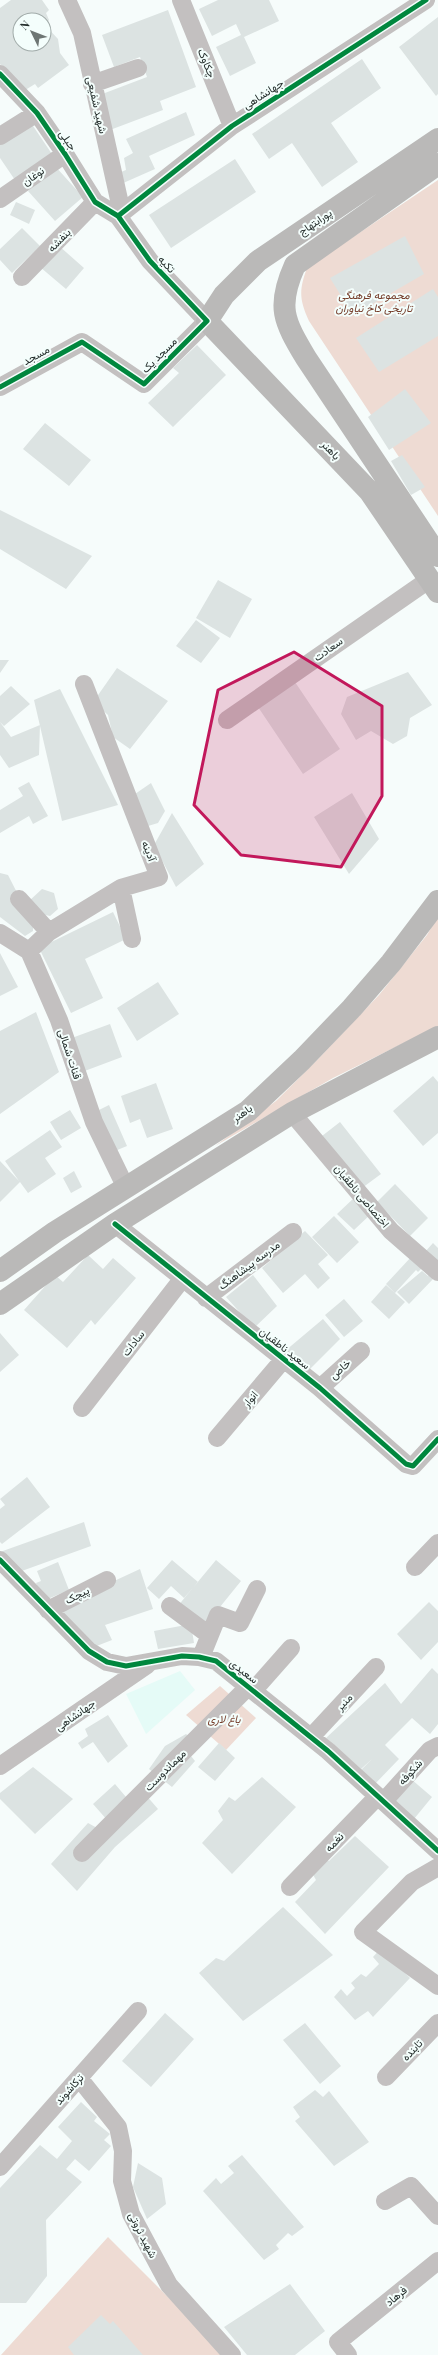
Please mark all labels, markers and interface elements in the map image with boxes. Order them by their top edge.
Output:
north arrow [12,12,52,52]
text: N [16,17,33,33]
street label: چکاوک [194,46,220,80]
street label: شهید شفیعی [84,75,111,135]
street label: جهانشاهی [239,75,286,112]
street label: جبلی [56,126,81,153]
street label: نوغان [19,163,47,189]
street label: پورابتهاج [295,205,335,239]
street label: بنفشه [44,225,74,255]
street label: تکیه [155,252,180,276]
park label: مجموعه فرهنگی تاریخی کاخ نیاوران [336,287,414,316]
street label: مسجد یک [137,333,180,376]
street label: مسجد [20,341,52,368]
street label: باهنر [318,436,344,463]
street label: سعادت [310,633,346,664]
street label: آدینه [139,838,161,864]
street label: قنات شمالى [55,1027,86,1081]
street label: باهنر [228,1100,255,1126]
street label: اختصاصی ناطقیان [331,1161,393,1230]
street label: مدرسه پیشاهنگ [215,1236,283,1293]
street label: سعید ناطقیان [257,1323,314,1372]
street label: سادات [118,1326,148,1359]
street label: خاص [326,1355,354,1382]
street label: انوار [238,1387,261,1411]
street label: پیچک [62,1582,92,1608]
street label: سعیدی [227,1655,262,1687]
street label: منیر [331,1690,355,1714]
street label: جهانشاهی [52,1695,98,1734]
park label: باغ لاری [208,1711,241,1727]
street label: مهماندوست [140,1745,189,1794]
street label: شکوفه [394,1755,425,1788]
street label: نغمه [321,1829,346,1855]
street label: تابنده [398,2035,426,2064]
street label: ترکاشوند [51,2069,87,2107]
street label: شهید ثروتی [126,2209,162,2261]
street label: فرهاد [382,2282,410,2309]

